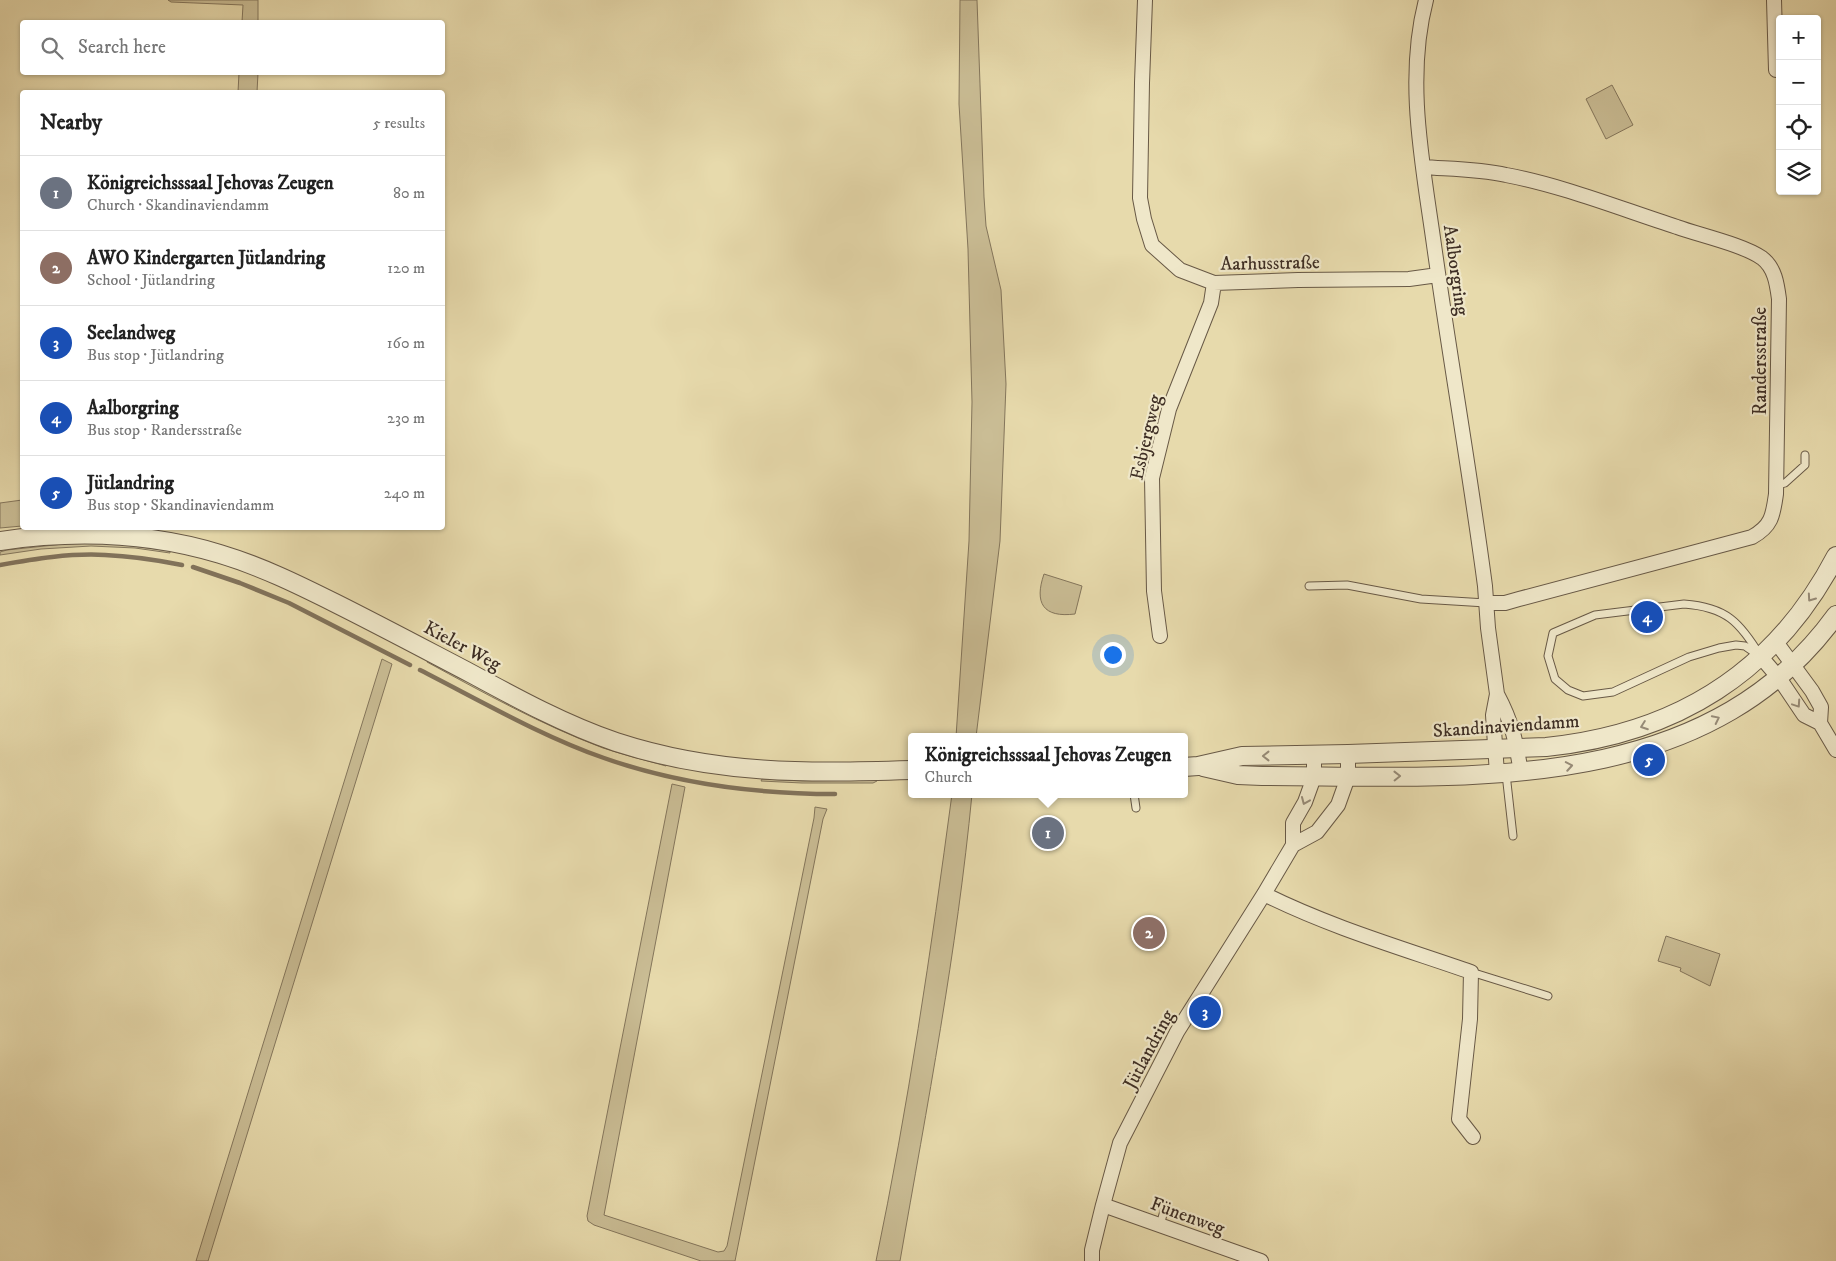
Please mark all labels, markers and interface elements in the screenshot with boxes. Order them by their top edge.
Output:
map controls [1776,15,1821,195]
button: + [1776,15,1821,60]
search box [20,20,445,75]
icon: search [38,34,66,62]
text: Search here [78,36,166,59]
button: − [1776,60,1821,105]
button: locate [1776,105,1821,150]
text: Nearby [40,110,102,136]
text: 5 results [373,113,425,133]
button: layers [1776,150,1821,195]
text: Königreichsssaal Jehovas Zeugen [87,172,334,195]
text: 1 [53,183,59,203]
text: 80 m [393,183,425,203]
text: Church · Skandinaviendamm [87,195,269,215]
street label: Aalborgring [1438,223,1473,318]
text: AWO Kindergarten Jütlandring [87,247,325,270]
street label: Aarhusstraße [1220,251,1320,276]
text: 2 [52,258,60,278]
text: 120 m [387,258,425,278]
text: School · Jütlandring [87,270,215,290]
street label: Randersstraße [1749,307,1772,415]
text: Seelandweg [87,322,175,345]
text: 3 [53,333,59,353]
text: 160 m [387,333,425,353]
text: Bus stop · Jütlandring [87,345,224,365]
street label: Esbjergweg [1125,392,1168,482]
text: Aalborgring [87,397,178,420]
text: 4 [51,408,61,428]
text: 230 m [387,408,425,428]
text: Bus stop · Randersstraße [87,420,242,440]
text: Jütlandring [87,472,174,495]
text: 5 [52,483,60,503]
text: 240 m [384,483,425,503]
text: Bus stop · Skandinaviendamm [87,495,274,515]
one-way arrow [1808,592,1817,602]
pin: 4 [1631,598,1663,636]
street label: Kieler Weg [420,616,506,677]
your location [1100,642,1126,668]
one-way arrow [1791,698,1800,707]
street label: Skandinaviendamm [1432,710,1580,743]
one-way arrow [1711,715,1720,725]
one-way arrow [1640,720,1649,730]
popup [908,733,1188,798]
pin: 5 [1633,741,1665,779]
text: Königreichsssaal Jehovas Zeugen [925,744,1171,767]
one-way arrow [1261,751,1269,761]
one-way arrow [1565,761,1573,771]
text: Church [925,767,972,787]
one-way arrow [1394,771,1401,781]
one-way arrow [1300,796,1311,805]
pin: 1 [1032,814,1064,852]
pin: 2 [1133,914,1165,952]
pin: 3 [1189,993,1221,1031]
street label: Jütlandring [1118,1005,1180,1095]
street label: Fünenweg [1147,1192,1229,1241]

